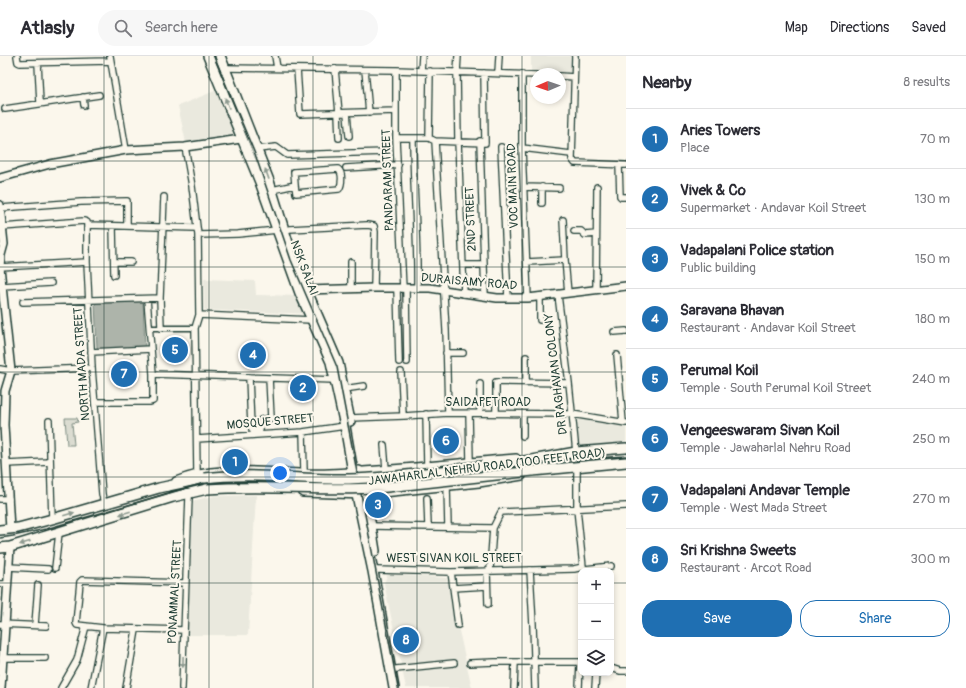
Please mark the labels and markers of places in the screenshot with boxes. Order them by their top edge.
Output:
pin: 5 [162,335,188,365]
pin: 4 [240,340,266,370]
pin: 7 [111,359,137,389]
pin: 2 [290,373,316,403]
pin: 6 [433,426,459,456]
pin: 1 [222,447,248,477]
pin: 3 [365,490,391,520]
pin: 8 [393,625,419,655]

